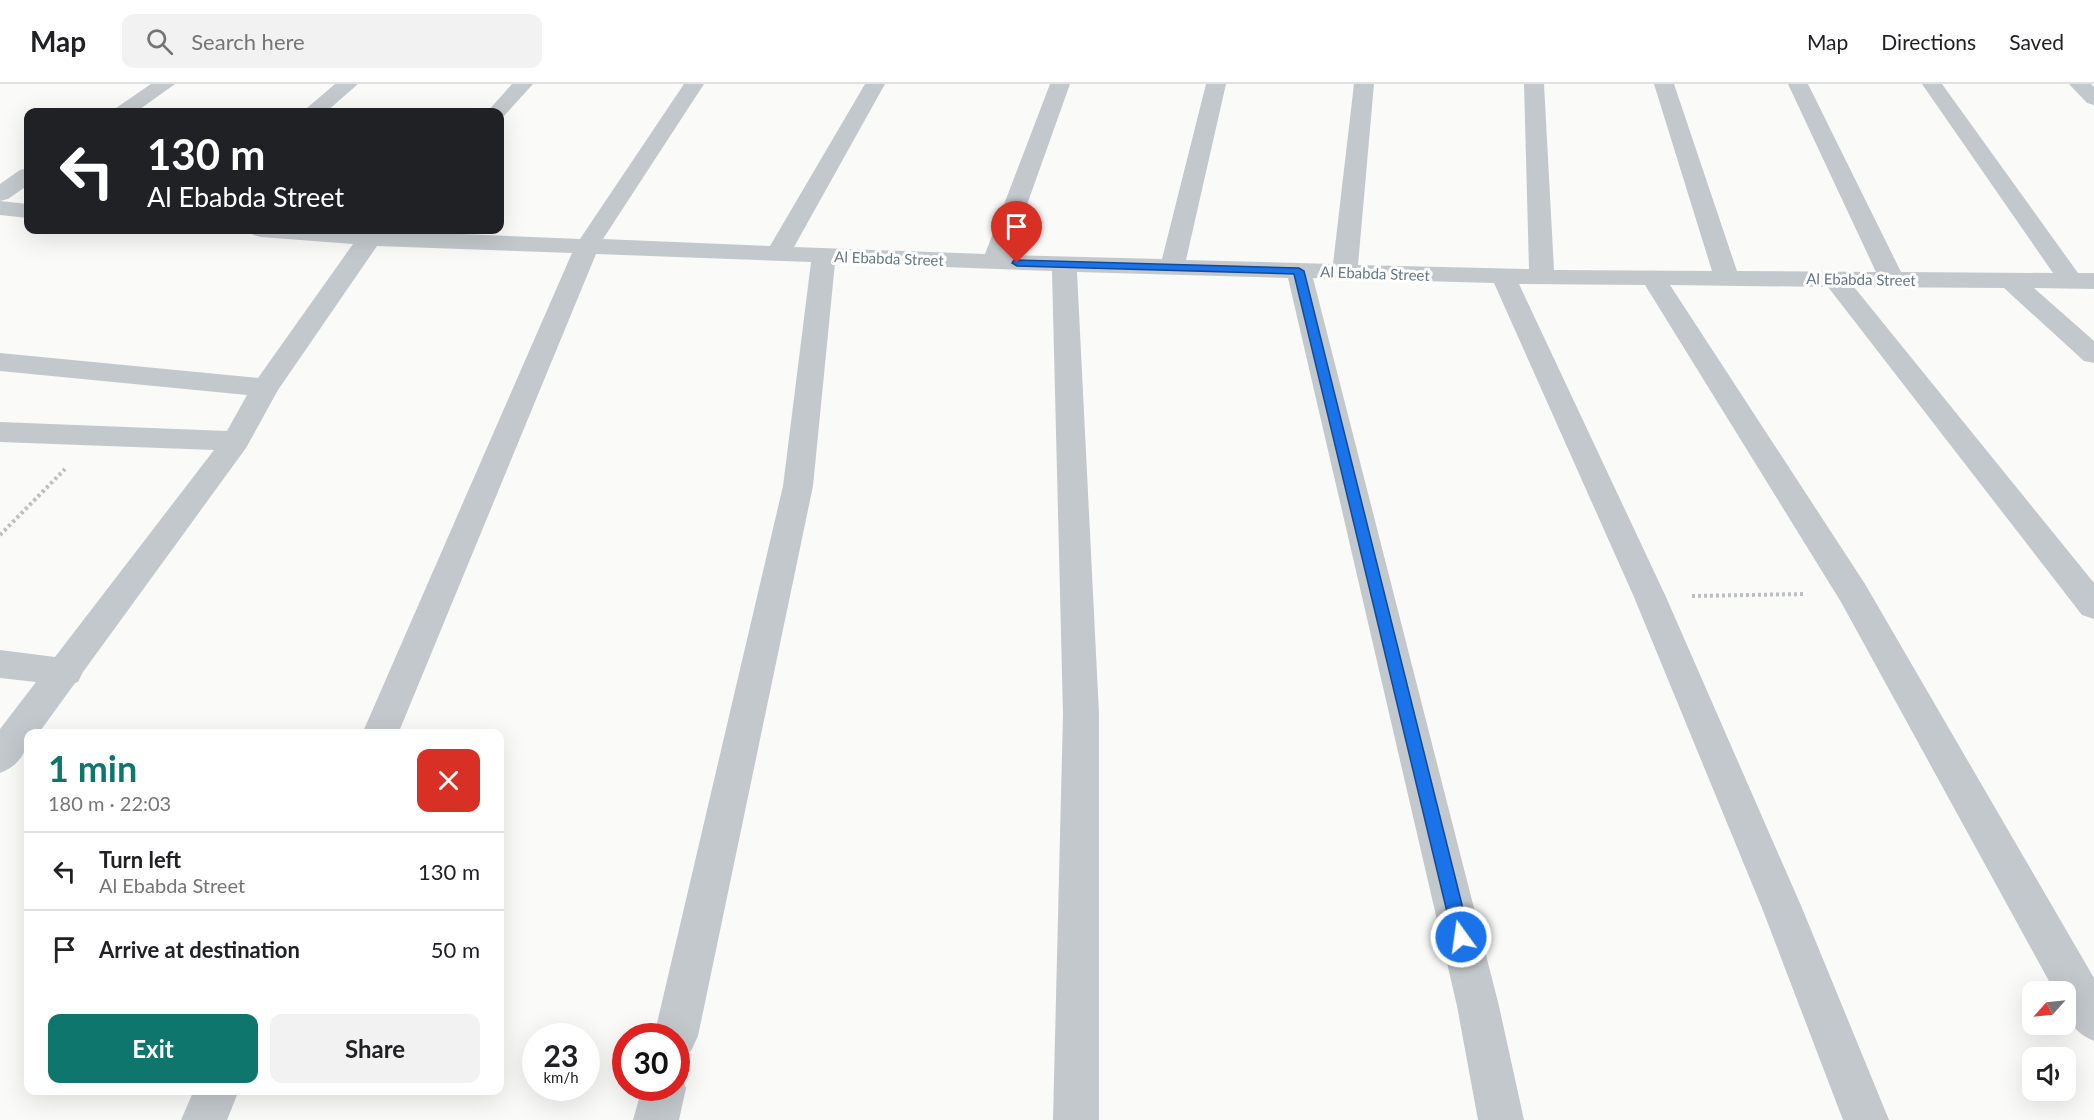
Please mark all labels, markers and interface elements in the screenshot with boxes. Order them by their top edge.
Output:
search box [122,14,542,68]
text: Map [30,24,86,58]
icon: search [143,25,176,58]
text: Search here [191,28,305,55]
text: Map [1807,29,1848,54]
text: Directions [1881,29,1976,54]
text: Saved [2009,29,2064,54]
text: 130 m [147,129,265,179]
icon: left [48,132,126,210]
text: Al Ebabda Street [147,180,344,213]
pin [991,201,1042,263]
icon: arrive [1000,210,1033,243]
street label: Al Ebabda Street [834,247,945,269]
street label: Al Ebabda Street [1320,262,1431,284]
street label: Al Ebabda Street [1806,269,1917,289]
text: 1 min [48,746,137,790]
button: close [417,749,480,812]
text: 180 m · 22:03 [48,791,171,815]
text: Turn left [99,846,181,873]
icon: left [48,855,81,888]
text: 130 m [418,858,480,885]
text: Al Ebabda Street [99,873,245,897]
position arrow [1429,905,1493,969]
icon: arrive [48,933,81,966]
text: Arrive at destination [99,936,300,963]
text: 50 m [431,936,480,963]
north arrow [2022,981,2076,1035]
map controls [2022,981,2076,1101]
button: Exit [48,1014,258,1083]
button: Share [270,1014,480,1083]
speed limit sign: 30 [612,1023,690,1101]
text: 23 [544,1037,578,1073]
button: sound [2022,1047,2076,1101]
text: km/h [543,1068,579,1086]

